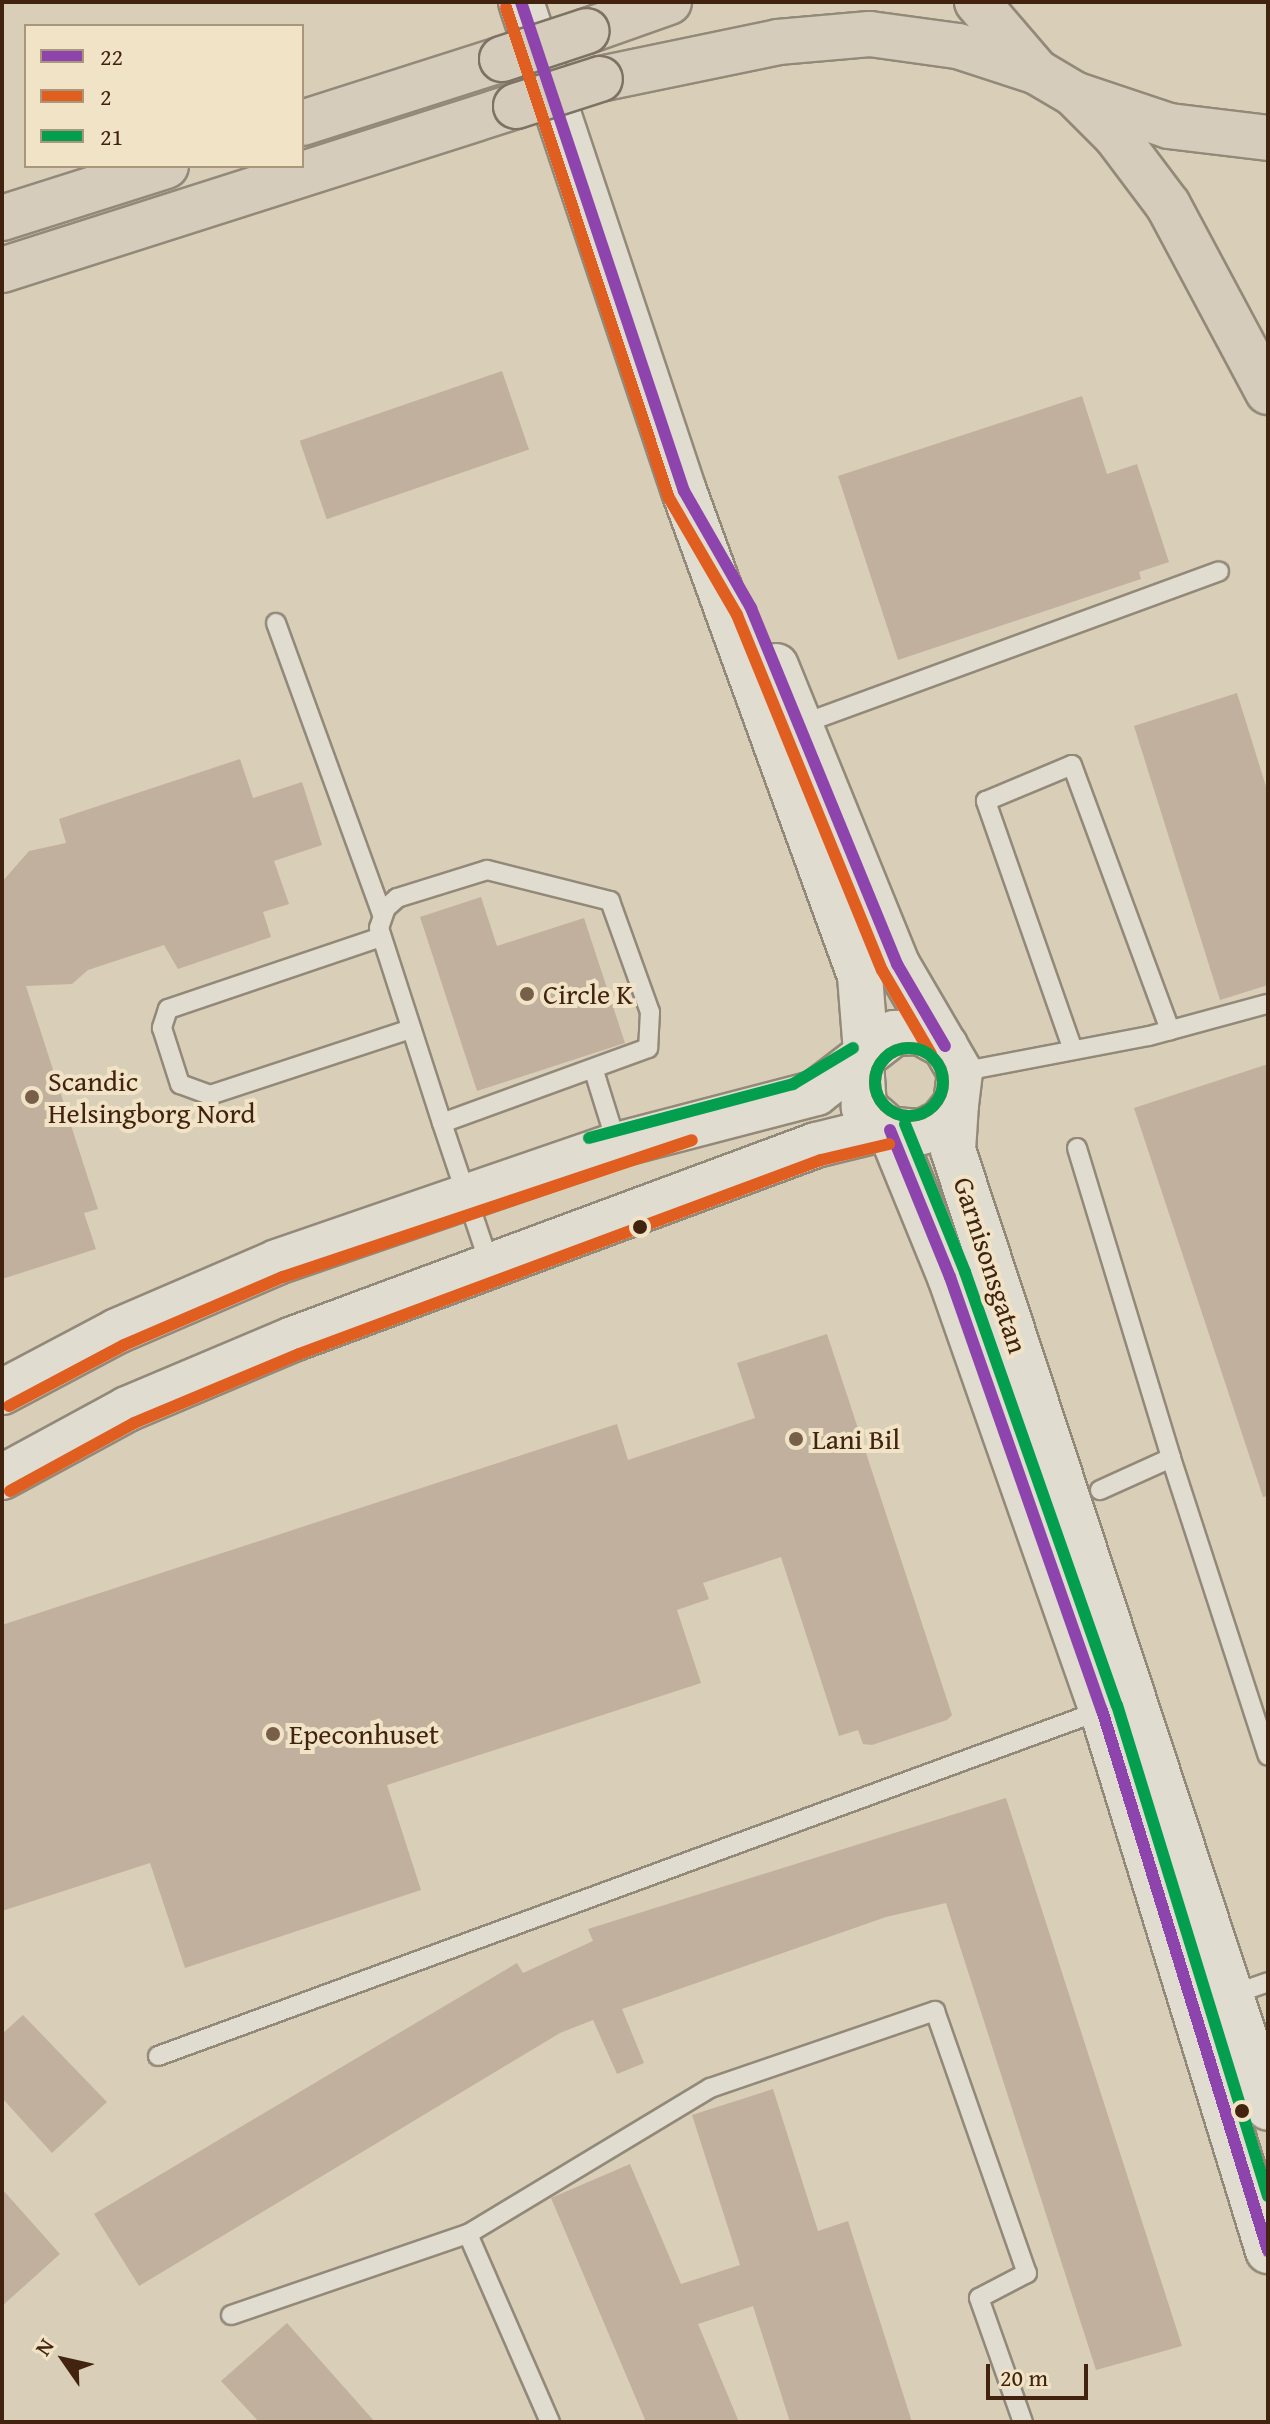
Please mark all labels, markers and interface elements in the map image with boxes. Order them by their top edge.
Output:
legend [24,24,304,168]
text: 22 [100,39,123,74]
text: 2 [100,79,112,114]
text: 21 [100,119,123,154]
place label: Circle K [543,977,633,1011]
marker: Circle K [518,985,536,1003]
place label: Scandic Helsingborg Nord [48,1064,255,1130]
marker: Scandic Helsingborg Nord [23,1088,41,1106]
street label: Garnisonsgatan [947,1173,1035,1357]
unlabelled marker [632,1219,648,1235]
place label: Lani Bil [812,1422,900,1456]
marker: Lani Bil [787,1430,805,1448]
place label: Epeconhuset [289,1717,439,1751]
marker: Epeconhuset [264,1725,282,1743]
unlabelled marker [1234,2103,1250,2119]
north arrow [24,2320,104,2400]
text: N [27,2332,61,2362]
scale bar [990,2348,1092,2398]
text: 20 m [1000,2360,1048,2395]

